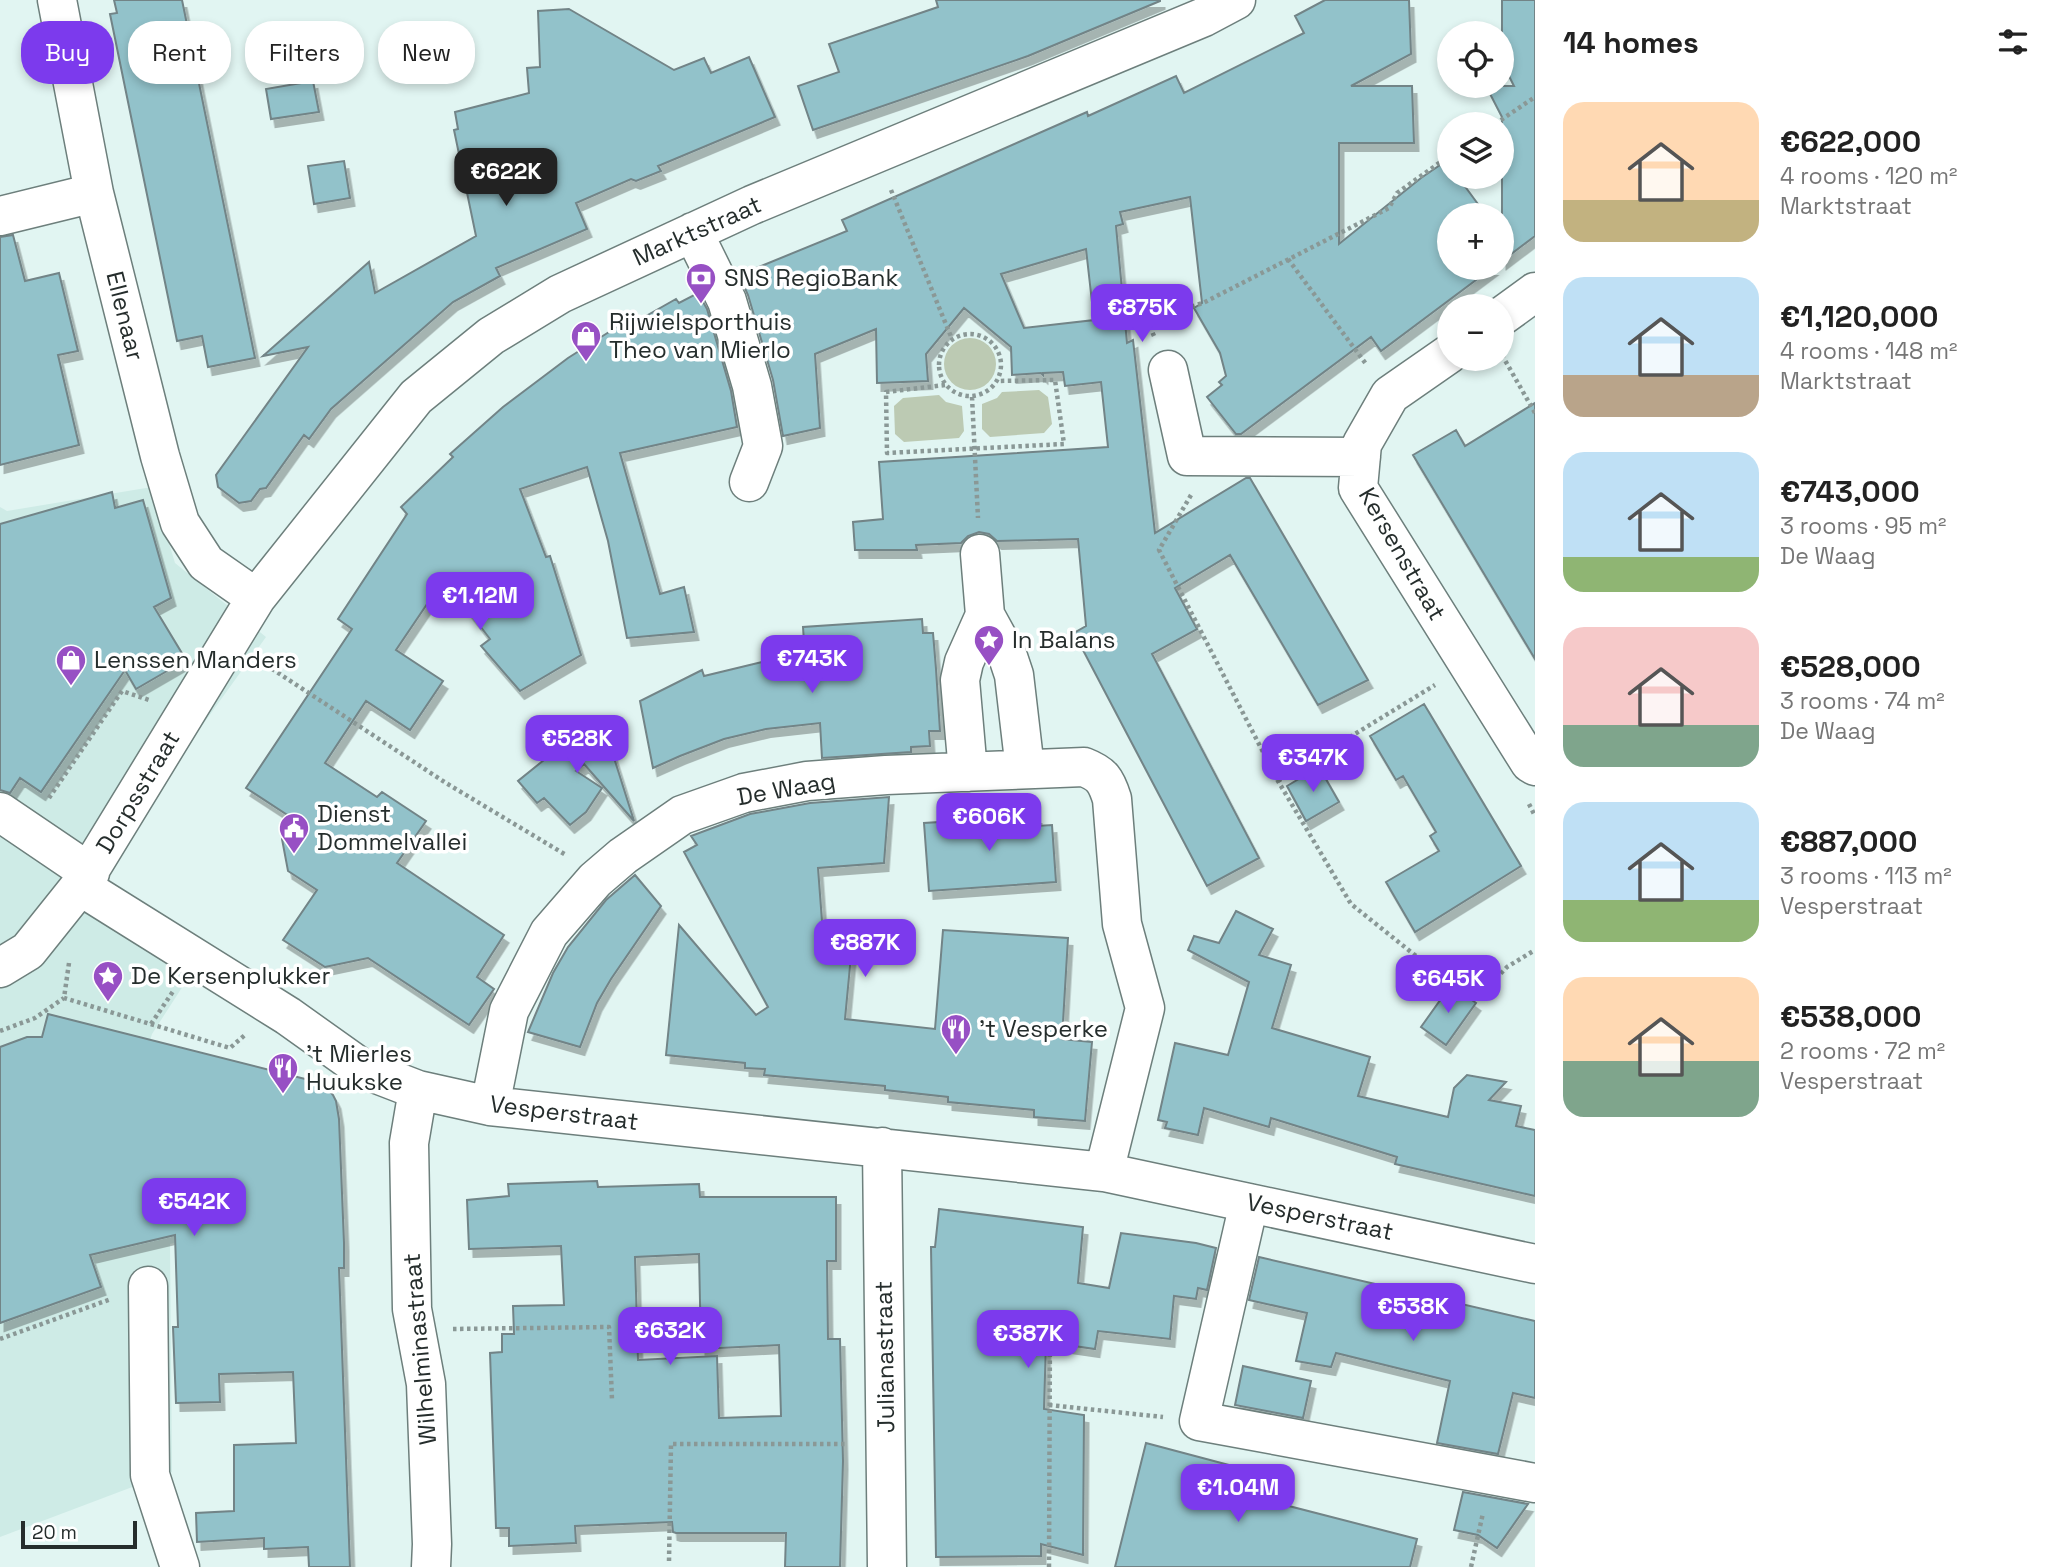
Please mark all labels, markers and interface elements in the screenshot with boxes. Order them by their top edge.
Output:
chip: Buy [21,21,114,84]
chip: Rent [128,21,231,84]
chip: Filters [245,21,364,84]
chip: New [378,21,475,84]
map controls [1437,21,1514,371]
button: locate [1437,21,1514,98]
text: 14 homes [1563,23,1699,62]
icon: filters [1994,23,2032,61]
button: layers [1437,112,1514,189]
text: €622,000 [1780,122,1921,161]
icon: home [1619,130,1703,214]
pin: €622K [457,148,555,208]
text: €622K [470,156,542,186]
text: 4 rooms · 120 m² [1780,161,1957,191]
street label: Marktstraat [628,188,766,273]
text: Marktstraat [1780,191,1912,221]
button: + [1437,203,1514,280]
bank icon: SNS RegioBank [684,261,718,305]
place label: SNS RegioBank [724,262,898,293]
street label: Ellenaar [99,268,152,364]
pin: €875K [1093,284,1191,344]
text: €875K [1107,292,1177,322]
button: − [1437,294,1514,371]
text: €1,120,000 [1780,297,1938,336]
icon: home [1619,305,1703,389]
place label: Rijwielsporthuis Theo van Mierlo [609,306,792,365]
shop icon: Rijwielsporthuis Theo van Mierlo [569,319,603,363]
text: 4 rooms · 148 m² [1780,336,1957,366]
text: Marktstraat [1780,366,1912,396]
text: €743,000 [1780,472,1920,511]
icon: home [1619,480,1703,564]
street label: Kersenstraat [1352,482,1453,626]
text: 3 rooms · 95 m² [1780,511,1946,541]
text: De Waag [1780,541,1875,571]
pin: €1.12M [423,572,537,632]
text: €1.12M [442,580,518,610]
place icon: In Balans [972,623,1006,667]
place label: In Balans [1012,624,1115,655]
pin: €743K [763,636,861,695]
shop icon: Lenssen Manders [54,643,88,687]
text: €743K [777,643,847,673]
place label: Lenssen Manders [94,644,297,675]
text: €528,000 [1780,647,1921,686]
icon: home [1619,655,1703,739]
text: 3 rooms · 74 m² [1780,686,1945,716]
pin: €528K [528,716,626,775]
text: De Waag [1780,716,1875,746]
text: €528K [541,723,613,753]
street label: Dorpsstraat [89,725,186,859]
pin: €347K [1264,734,1362,794]
text: €347K [1278,742,1348,772]
street label: De Waag [734,765,838,812]
pin: €606K [940,794,1038,853]
place label: Dienst Dommelvallei [317,798,467,857]
text: €606K [952,801,1026,831]
public building icon: Dienst Dommelvallei [277,811,311,855]
text: €887,000 [1780,822,1917,861]
icon: home [1619,830,1703,914]
text: 3 rooms · 113 m² [1780,861,1952,891]
text: Vesperstraat [1780,891,1923,921]
pin: €887K [816,920,914,979]
text: €887K [830,927,900,957]
pin: €645K [1399,956,1497,1015]
place icon: De Kersenplukker [91,959,125,1003]
place label: De Kersenplukker [131,960,331,991]
text: €645K [1412,963,1484,993]
text: €538,000 [1780,997,1921,1036]
icon: home [1619,1005,1703,1089]
restaurant icon: 't Vesperke [939,1012,973,1056]
place label: 't Vesperke [979,1013,1108,1044]
text: 2 rooms · 72 m² [1780,1036,1945,1066]
place label: 't Mierles Huukske [306,1038,412,1097]
restaurant icon: 't Mierles Huukske [266,1051,300,1095]
text: Vesperstraat [1780,1066,1923,1096]
street label: Vesperstraat [488,1088,640,1137]
pin: €542K [145,1178,243,1238]
text: €542K [158,1186,230,1216]
street label: Vesperstraat [1244,1186,1396,1247]
street label: Wilhelminastraat [396,1252,443,1446]
street label: Julianastraat [868,1281,901,1433]
pin: €538K [1364,1284,1462,1343]
text: €538K [1377,1291,1449,1321]
pin: €632K [621,1308,719,1367]
pin: €387K [979,1310,1077,1370]
text: €632K [634,1315,706,1345]
text: €387K [993,1318,1063,1348]
pin: €1.04M [1181,1464,1295,1524]
text: €1.04M [1197,1472,1279,1502]
scale bar [21,1518,136,1550]
text: 20 m [32,1520,77,1545]

